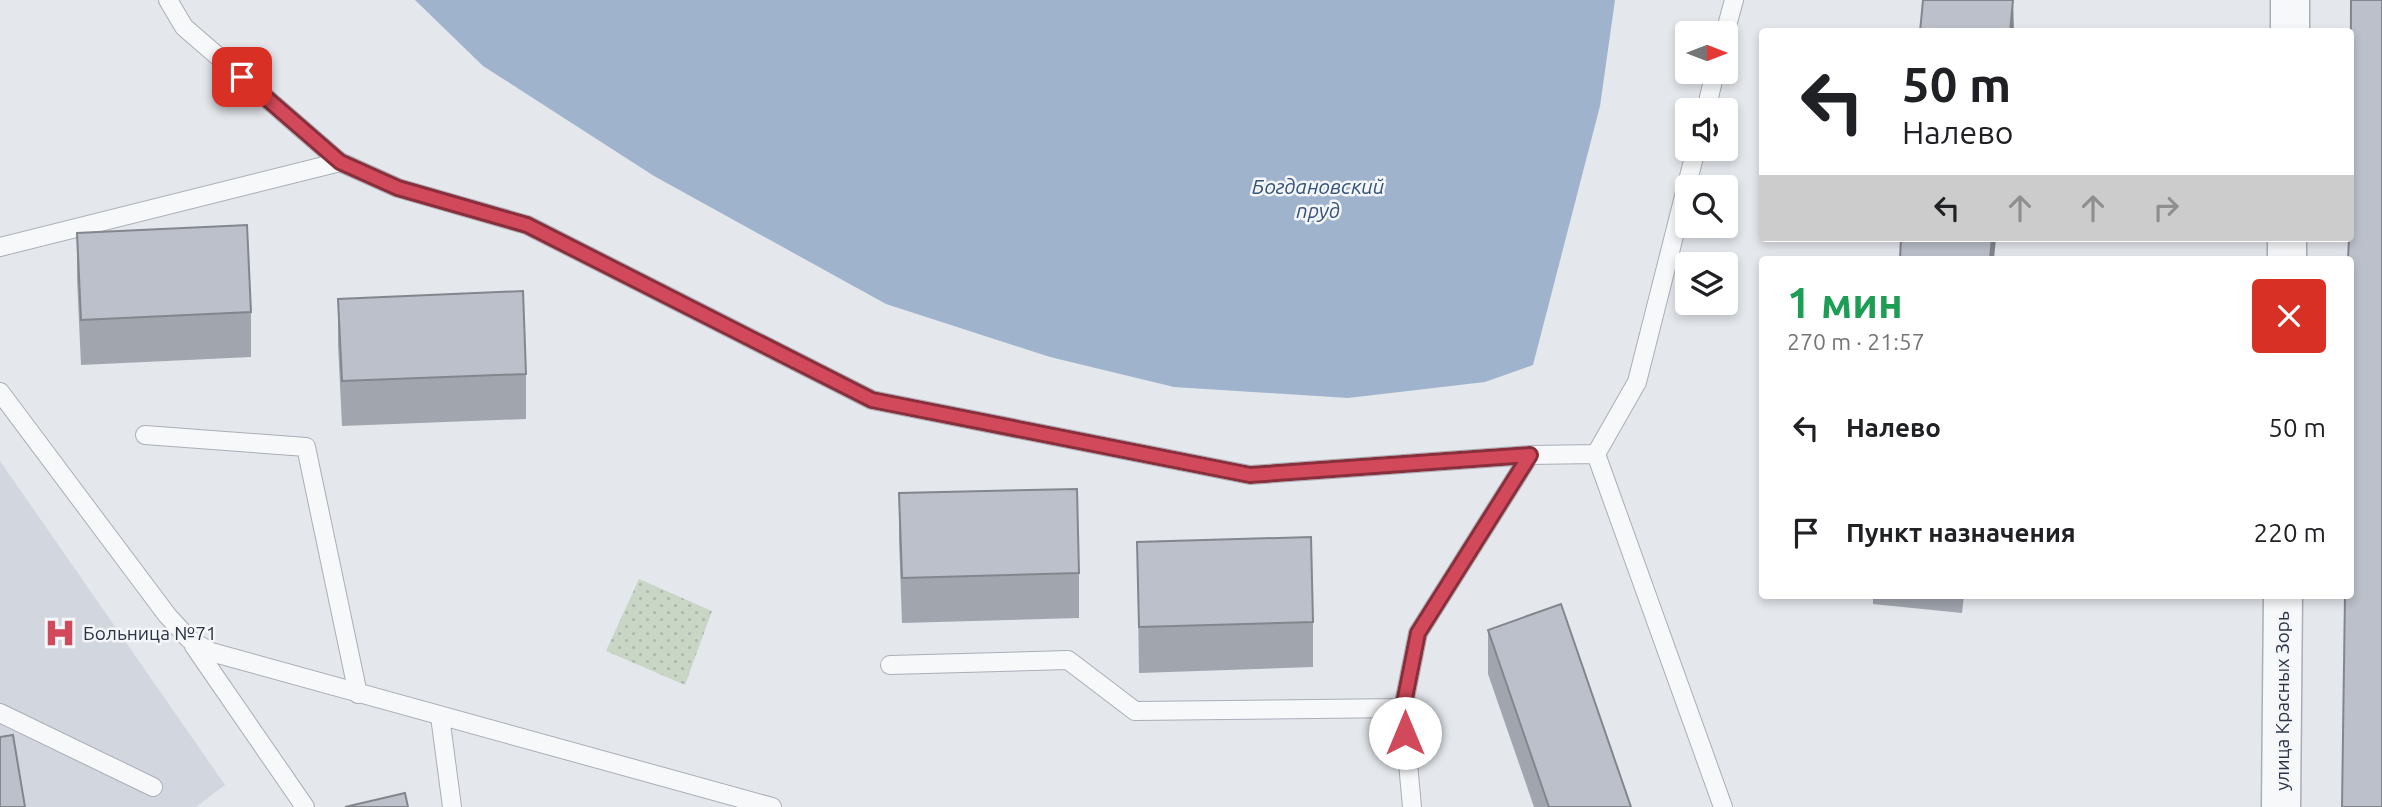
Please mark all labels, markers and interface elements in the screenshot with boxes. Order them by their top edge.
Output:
north arrow [1675,21,1738,84]
map controls [1675,21,1738,315]
pin [212,47,272,107]
icon: left [1787,56,1878,147]
text: 50 m [1902,56,2011,111]
icon: arrive [223,58,261,96]
button: sound [1675,98,1738,161]
text: Налево [1902,114,2014,150]
water label: Богдановский пруд [1252,174,1384,222]
button: search [1675,175,1738,238]
icon: left [1928,189,1966,227]
icon: ahead [2001,189,2039,227]
icon: ahead [2074,189,2112,227]
icon: right [2147,189,2185,227]
button: layers [1675,252,1738,315]
text: 1 мин [1787,279,1903,326]
button: close [2252,279,2326,353]
text: 270 m · 21:57 [1787,329,1925,354]
icon: left [1787,409,1825,447]
text: Налево [1846,413,1941,442]
text: 50 m [2268,413,2326,442]
icon: arrive [1787,514,1825,552]
text: Пункт назначения [1846,518,2076,547]
text: 220 m [2254,518,2326,547]
street label: улица Красных Зорь [2271,611,2293,791]
hospital icon: Больница №71 [43,616,77,650]
place label: Больница №71 [83,622,217,644]
position arrow [1368,696,1442,770]

